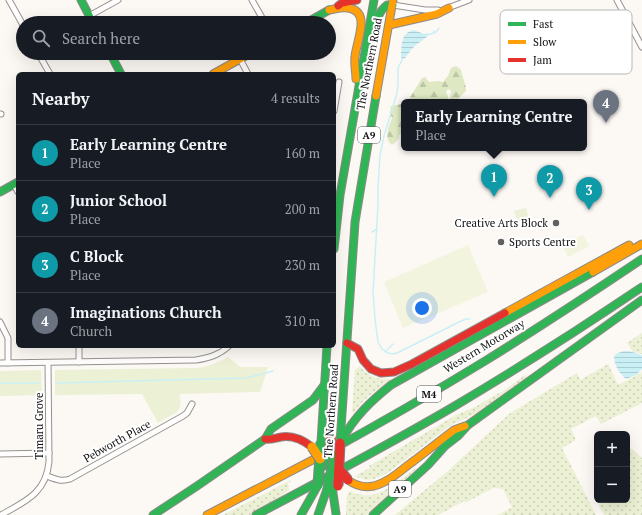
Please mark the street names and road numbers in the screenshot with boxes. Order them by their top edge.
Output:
street label: The Northern Road [353,17,385,111]
road number: A9 [358,127,380,143]
street label: Western Motorway [441,316,527,376]
street label: The Northern Road [321,364,341,458]
road number: M4 [417,386,441,402]
street label: Timaru Grove [32,392,46,459]
street label: Pebworth Place [81,416,154,465]
road number: A9 [389,481,411,497]

